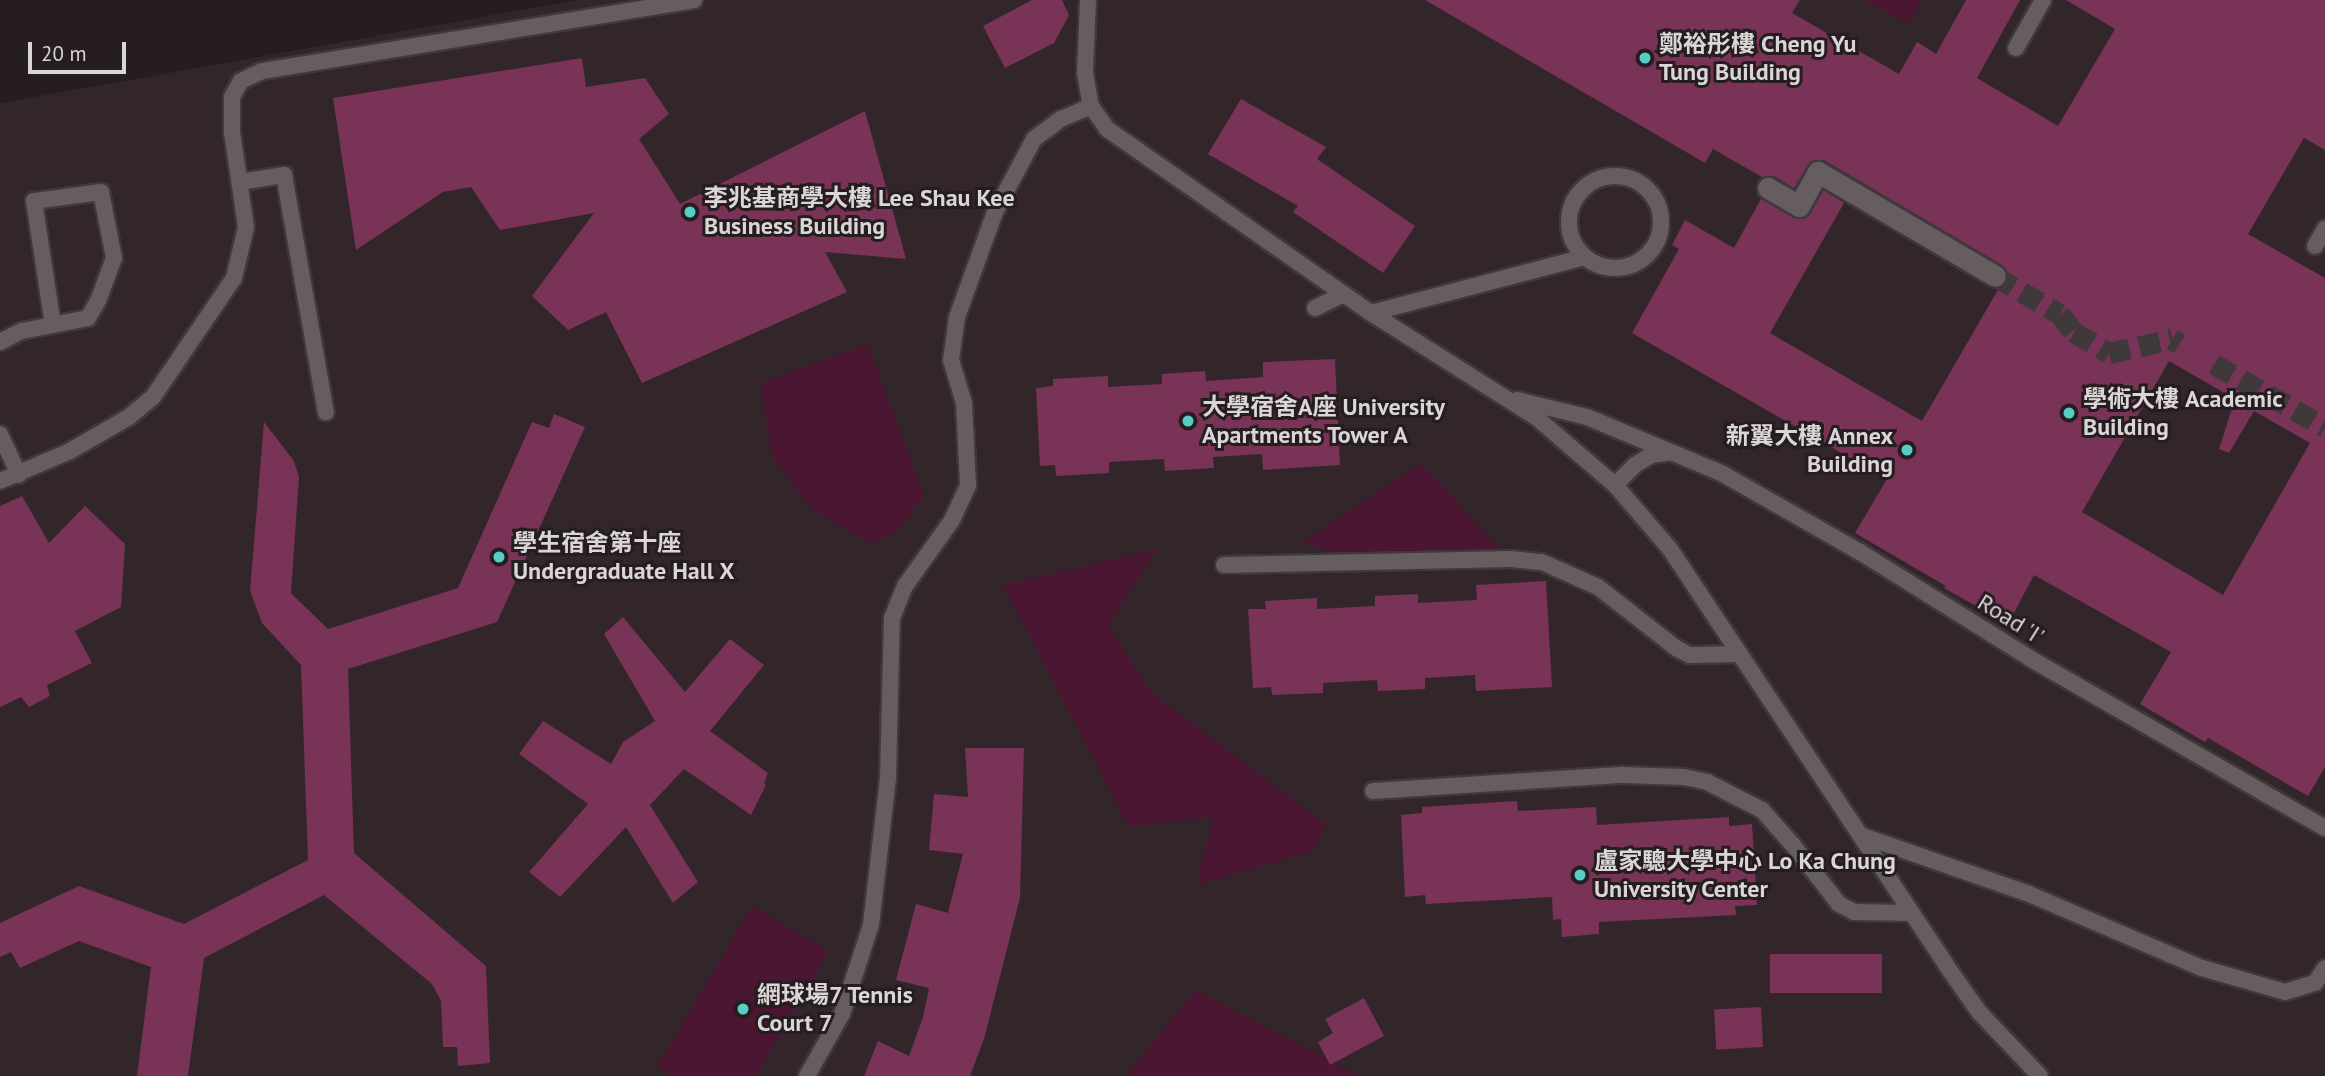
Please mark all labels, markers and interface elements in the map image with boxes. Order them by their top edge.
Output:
scale bar [32,28,130,72]
place label: 鄭裕彤樓 Cheng Yu Tung Building [1659,30,1857,86]
text: 20 m [41,40,87,67]
marker: 鄭裕彤樓 Cheng Yu Tung Building [1637,50,1653,66]
place label: 李兆基商學大樓 Lee Shau Kee Business Building [704,184,1015,240]
marker: 李兆基商學大樓 Lee Shau Kee Business Building [682,204,698,220]
place label: 學術大樓 Academic Building [2083,385,2283,441]
place label: 大學宿舍A座 University Apartments Tower A [1202,393,1445,449]
marker: 學術大樓 Academic Building [2061,405,2077,421]
marker: 大學宿舍A座 University Apartments Tower A [1180,413,1196,429]
place label: 新翼大樓 Annex Building [1726,422,1893,478]
marker: 新翼大樓 Annex Building [1899,442,1915,458]
place label: 學生宿舍第十座 Undergraduate Hall X [513,529,735,585]
marker: 學生宿舍第十座 Undergraduate Hall X [491,549,507,565]
street label: Road 'I' [1972,587,2050,651]
place label: 盧家驄大學中心 Lo Ka Chung University Center [1594,847,1896,903]
marker: 盧家驄大學中心 Lo Ka Chung University Center [1572,867,1588,883]
place label: 網球場7 Tennis Court 7 [757,981,914,1037]
marker: 網球場7 Tennis Court 7 [735,1001,751,1017]

